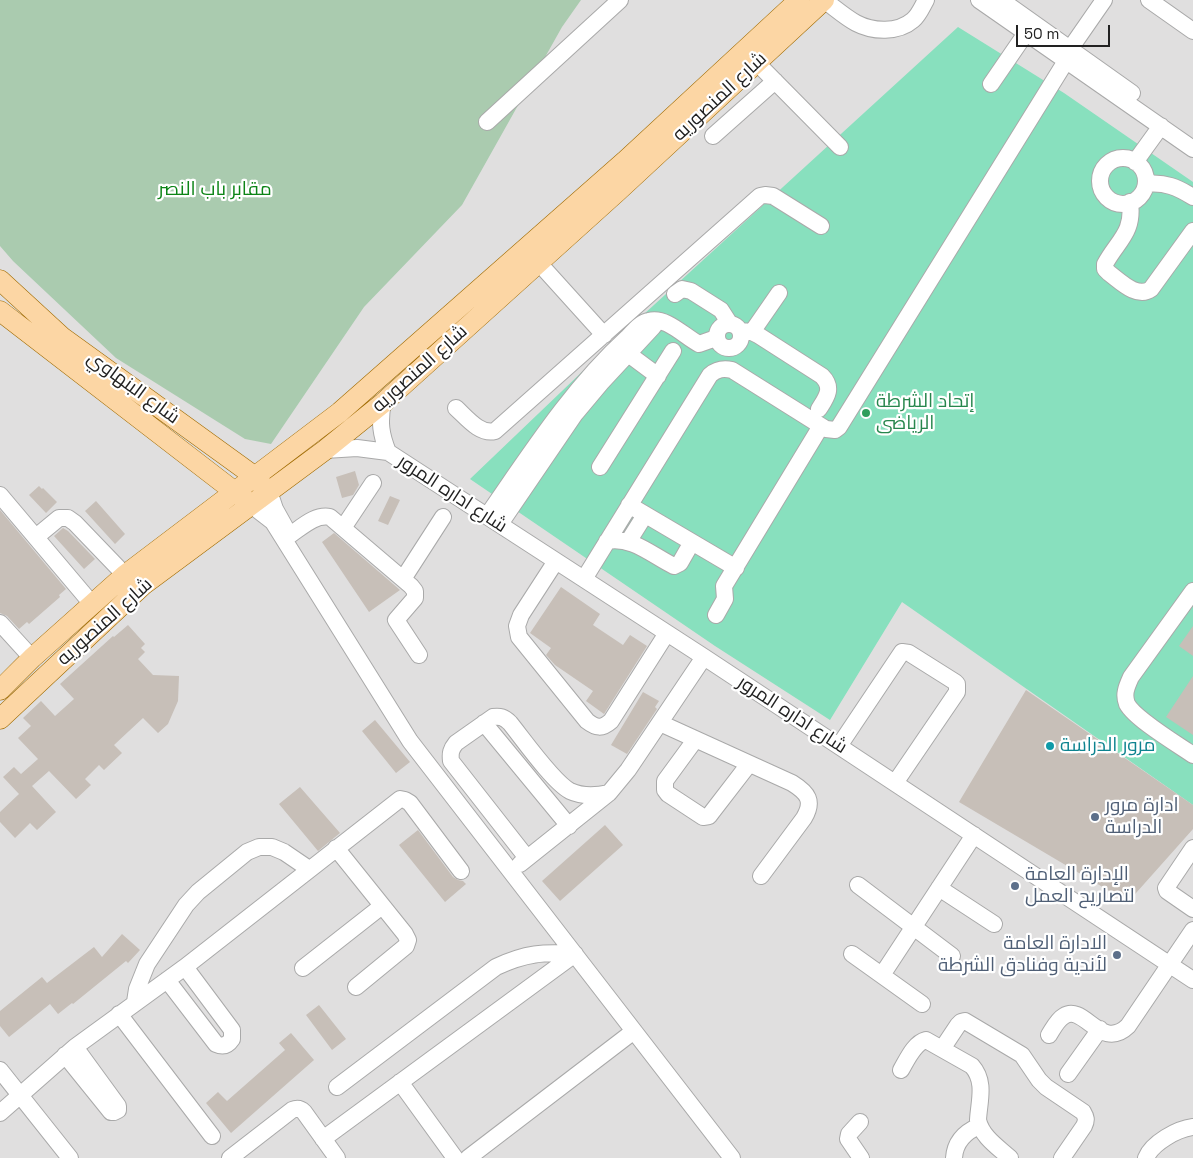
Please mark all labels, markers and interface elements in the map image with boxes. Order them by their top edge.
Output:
scale bar [1018,15,1112,47]
text: 50 m [1024,24,1059,43]
street label: شارع المنصوريه [668,48,772,146]
park label: مقابر باب النصر [158,179,272,201]
street label: شارع المنصوريه [368,320,472,418]
street label: شارع البنهاوي [82,347,184,429]
place label: إتحاد الشرطة الرياضى [876,391,974,435]
marker: إتحاد الشرطة الرياضى [860,407,872,419]
street label: شارع اداره المرور [393,450,511,538]
street label: شارع المنصوريه [53,573,157,671]
street label: شارع اداره المرور [733,671,851,759]
place label: مرور الدراسة [1060,735,1155,757]
marker: مرور الدراسة [1044,740,1056,752]
place label: ادارة مرور الدراسة [1105,795,1179,839]
marker: ادارة مرور الدراسة [1089,811,1101,823]
place label: الإدارة العامة لتصاريح العمل [1025,864,1135,908]
marker: الإدارة العامة لتصاريح العمل [1009,880,1021,892]
place label: الادارة العامة لأندية وفنادق الشرطة [938,933,1107,977]
marker: الادارة العامة لأندية وفنادق الشرطة [1111,949,1123,961]

